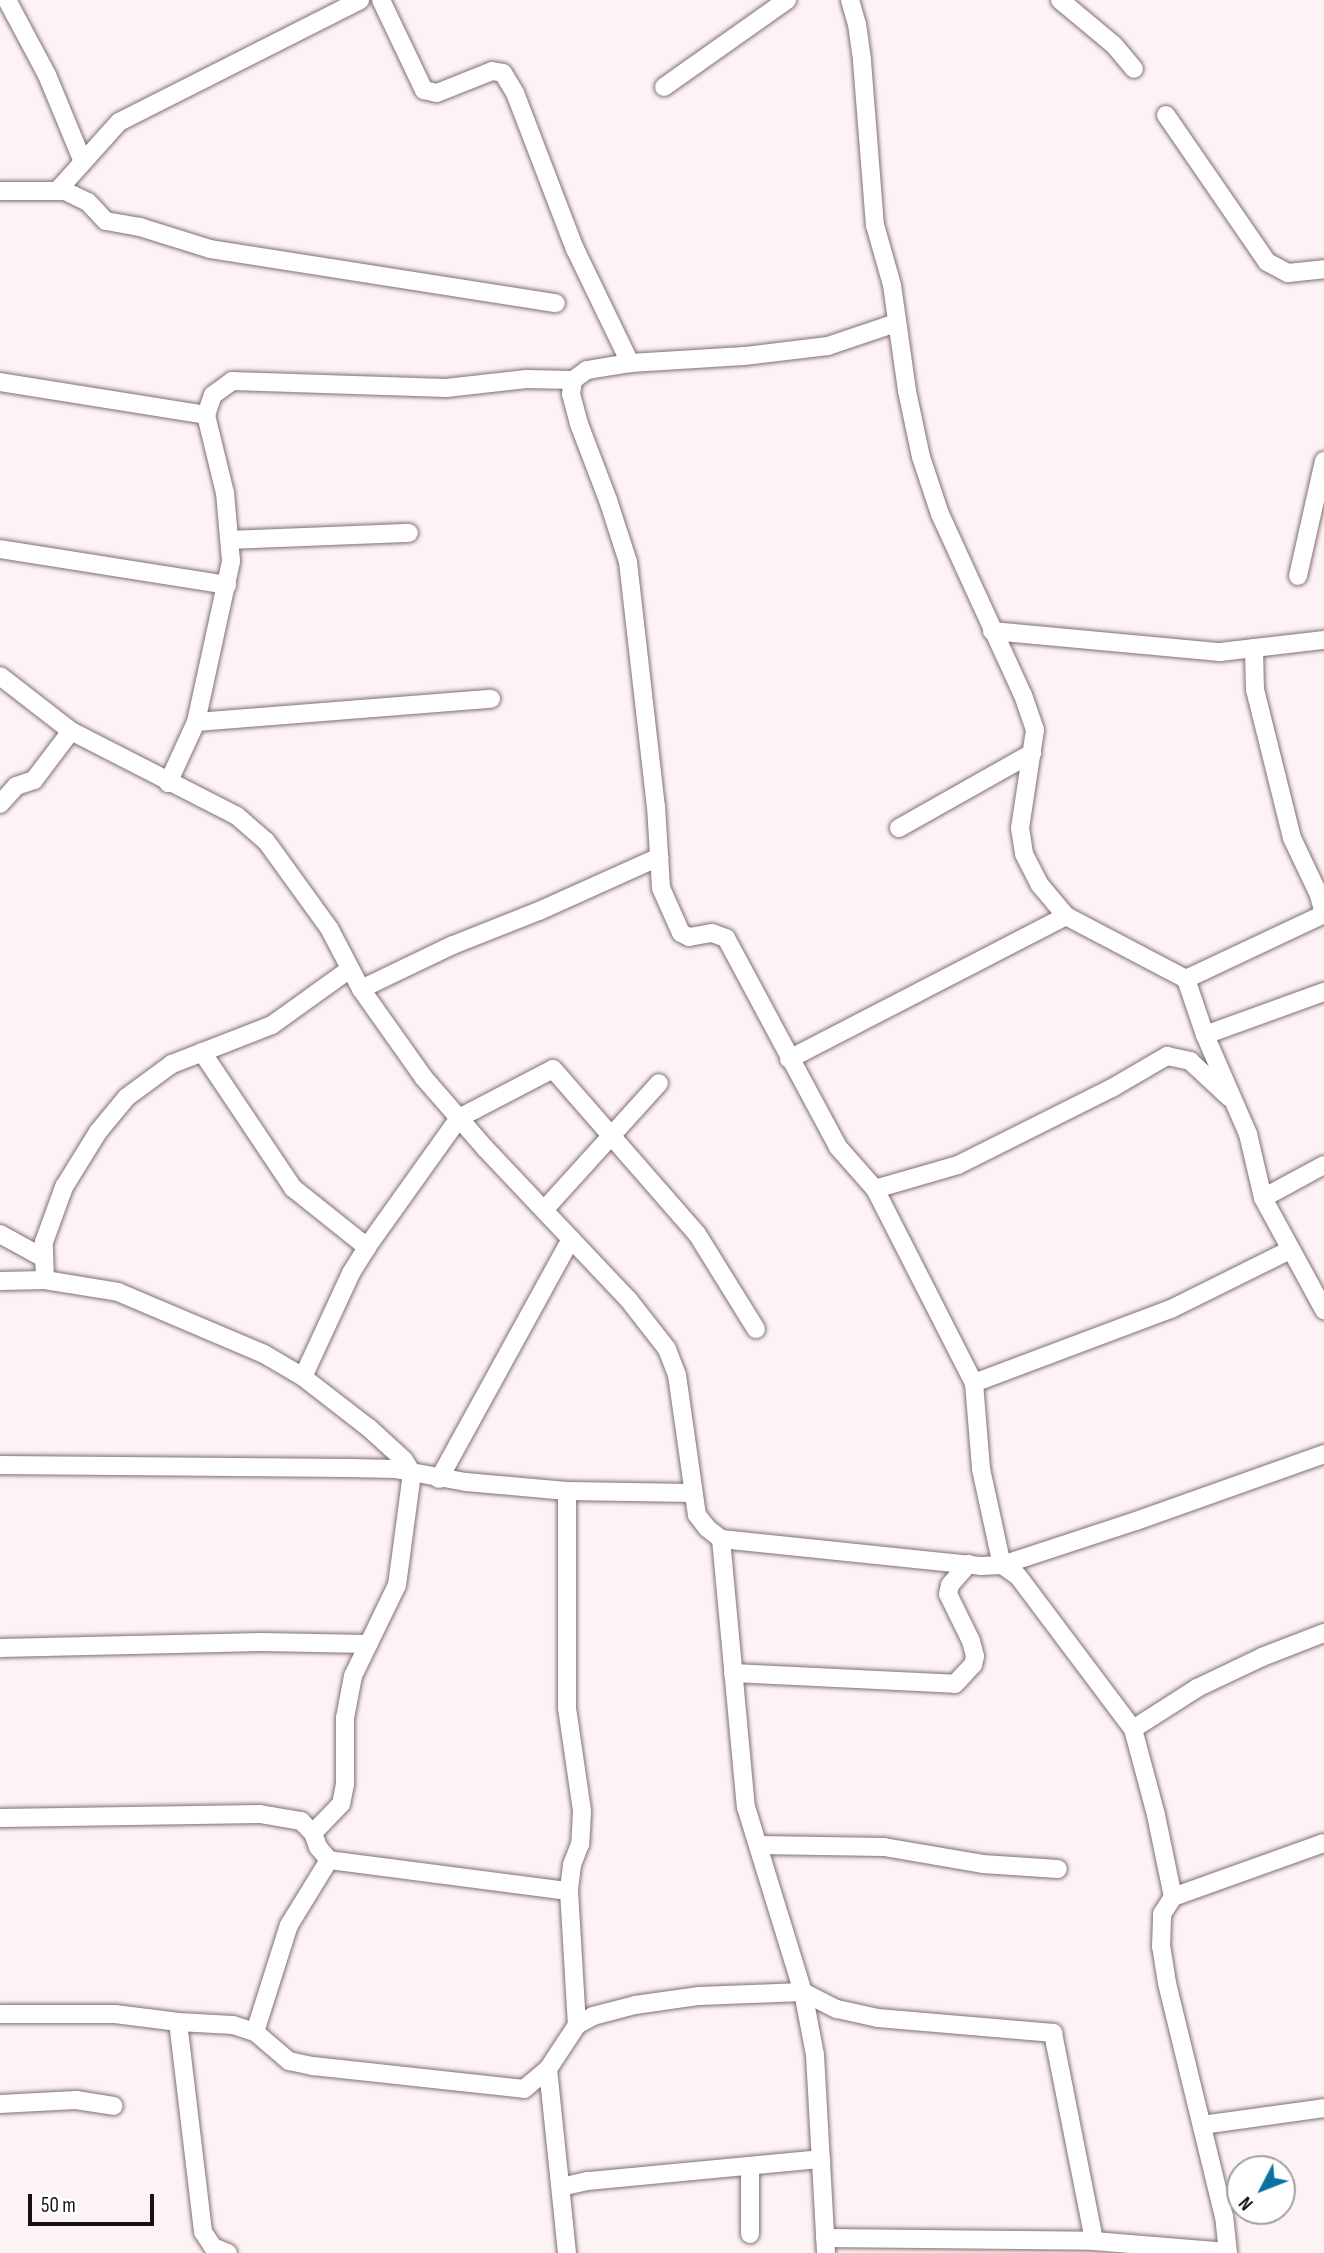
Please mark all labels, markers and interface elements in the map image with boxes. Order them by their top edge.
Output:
north arrow [1226,2155,1296,2225]
scale bar [32,2180,158,2224]
text: N [1235,2192,1258,2215]
text: 50 m [41,2193,76,2218]

